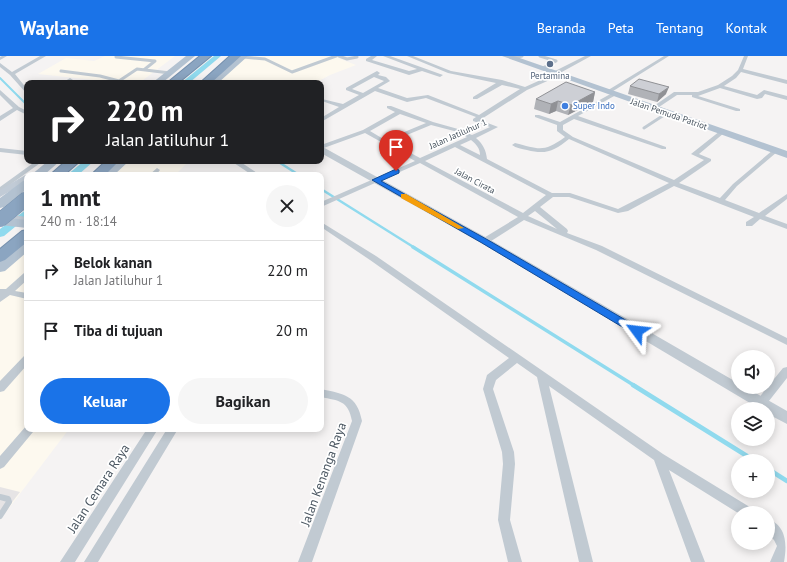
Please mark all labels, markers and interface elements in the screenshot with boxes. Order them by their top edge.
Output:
text: Waylane [20,16,89,40]
text: Beranda [537,19,586,37]
text: Peta [608,19,634,37]
text: Tentang [656,19,704,37]
text: Kontak [726,19,767,37]
marker: Pertamina [545,59,555,69]
place label: Pertamina [530,70,570,81]
text: 220 m [106,92,183,129]
street label: Jalan Pemuda Patriot [628,95,709,132]
icon: right [40,96,92,148]
place label: Super Indo [573,100,615,111]
marker: Super Indo [560,101,570,111]
street label: Jalan Jatiluhur 1 [426,116,488,152]
text: Jalan Jatiluhur 1 [106,128,229,151]
pin [379,130,413,171]
icon: arrive [385,136,407,158]
street label: Jalan Cirata [452,165,497,196]
text: 1 mnt [40,182,100,213]
button: close [266,185,308,227]
text: 240 m · 18:14 [40,213,117,230]
text: Belok kanan [74,253,152,272]
icon: right [40,260,62,282]
text: 220 m [267,261,308,280]
text: Jalan Jatiluhur 1 [74,272,163,289]
position arrow [616,310,658,352]
icon: arrive [40,320,62,342]
text: Tiba di tujuan [74,321,163,340]
text: 20 m [275,321,308,340]
map controls [731,350,775,550]
button: sound [731,350,775,394]
button: Keluar [40,378,170,424]
button: Bagikan [178,378,308,424]
button: layers [731,402,775,446]
street label: Jalan Kenanga Raya [296,420,350,529]
street label: Jalan Cemara Raya [63,441,133,537]
button: + [731,454,775,498]
button: − [731,506,775,550]

